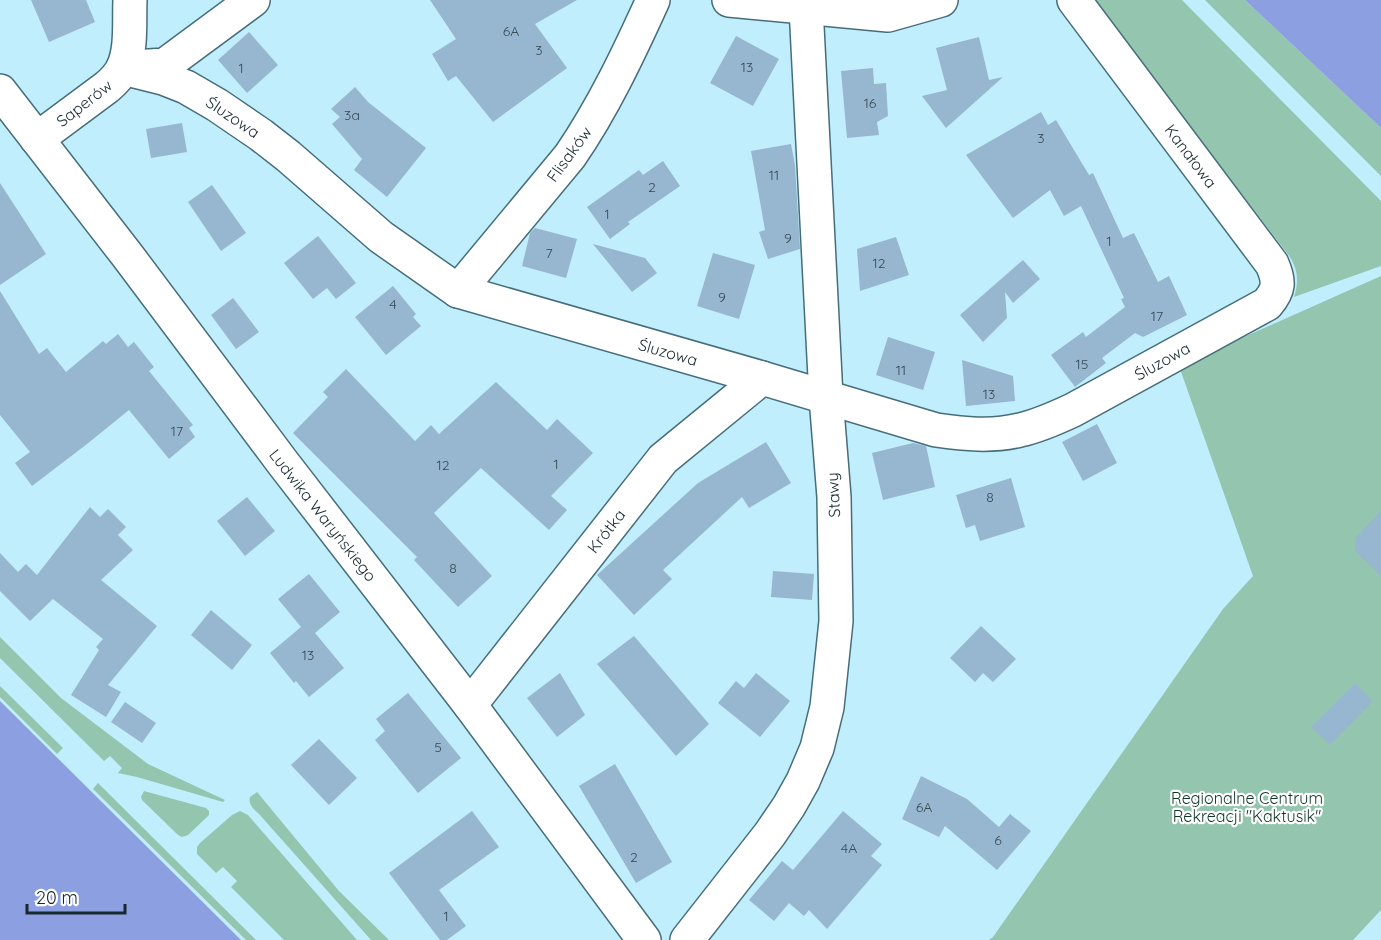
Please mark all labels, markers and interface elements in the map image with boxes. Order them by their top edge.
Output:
house number: 6A [503,22,519,40]
house number: 3 [535,41,543,59]
house number: 13 [741,58,753,76]
house number: 1 [238,59,244,77]
street label: Saperów [52,75,116,131]
street label: Śluzowa [202,92,264,142]
house number: 16 [864,94,877,112]
house number: 3a [344,106,360,124]
street label: Kanałowa [1161,120,1221,192]
street label: Flisaków [542,122,596,186]
house number: 3 [1037,129,1045,147]
house number: 11 [769,166,779,184]
house number: 2 [648,178,656,196]
house number: 1 [604,205,610,223]
house number: 9 [784,229,792,247]
house number: 1 [1106,232,1112,250]
house number: 7 [545,244,553,262]
house number: 12 [873,254,886,272]
house number: 9 [718,288,726,306]
house number: 4 [389,295,397,313]
house number: 17 [1151,307,1163,325]
street label: Śluzowa [636,334,700,370]
street label: Śluzowa [1131,338,1193,384]
house number: 15 [1076,355,1088,373]
house number: 11 [896,361,906,379]
house number: 13 [983,385,995,403]
house number: 17 [171,422,183,440]
street label: Ludwika Waryńskiego [265,445,381,585]
house number: 1 [553,455,559,473]
house number: 12 [437,456,450,474]
street label: Stawy [822,472,844,518]
house number: 8 [986,488,994,506]
street label: Krótka [583,505,629,557]
house number: 8 [449,559,457,577]
house number: 13 [302,646,314,664]
house number: 5 [434,738,442,756]
park label: Regionalne Centrum Rekreacji "Kaktusik" [1171,788,1323,826]
house number: 6A [916,798,932,816]
house number: 6 [994,831,1002,849]
house number: 4A [841,839,857,857]
house number: 2 [630,848,638,866]
scale bar [27,877,124,915]
text: 20 m [36,886,78,909]
house number: 1 [443,907,449,925]

